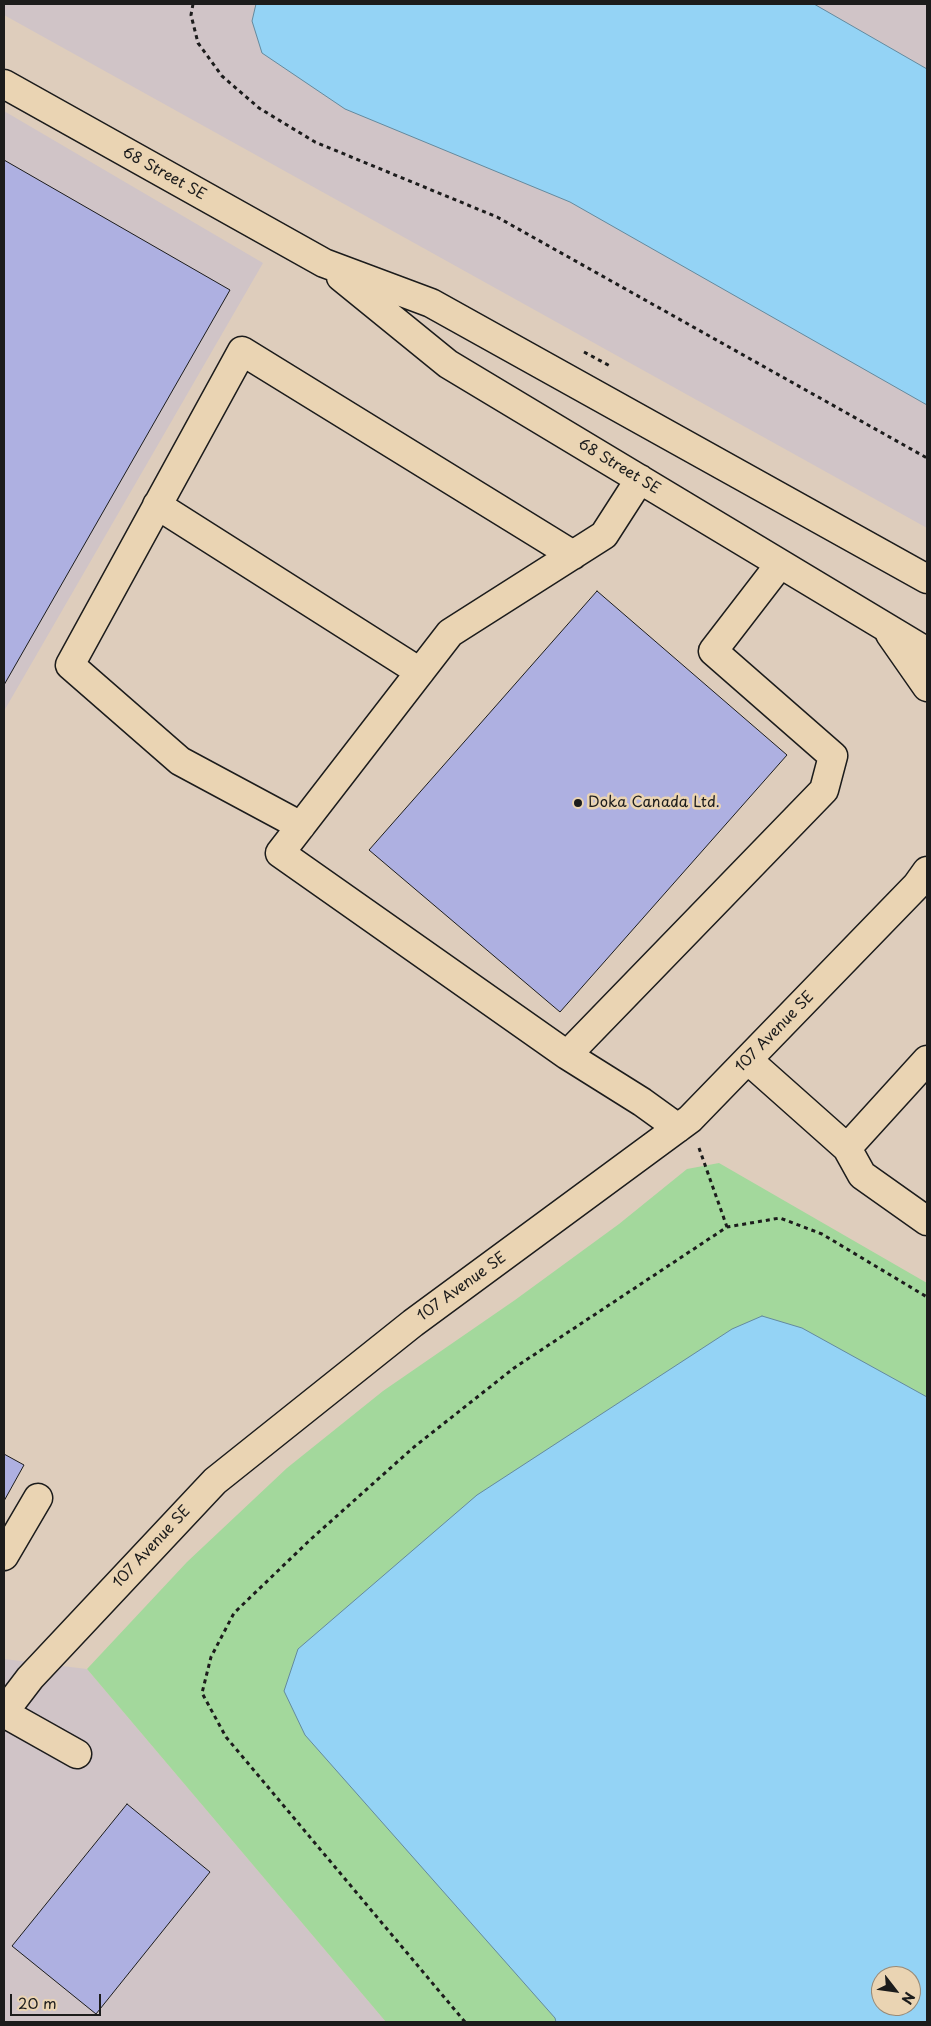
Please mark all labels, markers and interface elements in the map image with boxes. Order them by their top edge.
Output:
street label: 68 Street SE [119,144,209,204]
street label: 68 Street SE [574,435,664,499]
place label: Doka Canada Ltd. [588,794,720,812]
marker: Doka Canada Ltd. [572,797,584,809]
street label: 107 Avenue SE [732,988,818,1076]
street label: 107 Avenue SE [414,1249,510,1325]
street label: 107 Avenue SE [109,1502,195,1592]
north arrow [871,1966,921,2016]
scale bar [12,1984,104,2016]
text: N [897,1988,920,2008]
text: 20 m [18,1991,57,2014]

